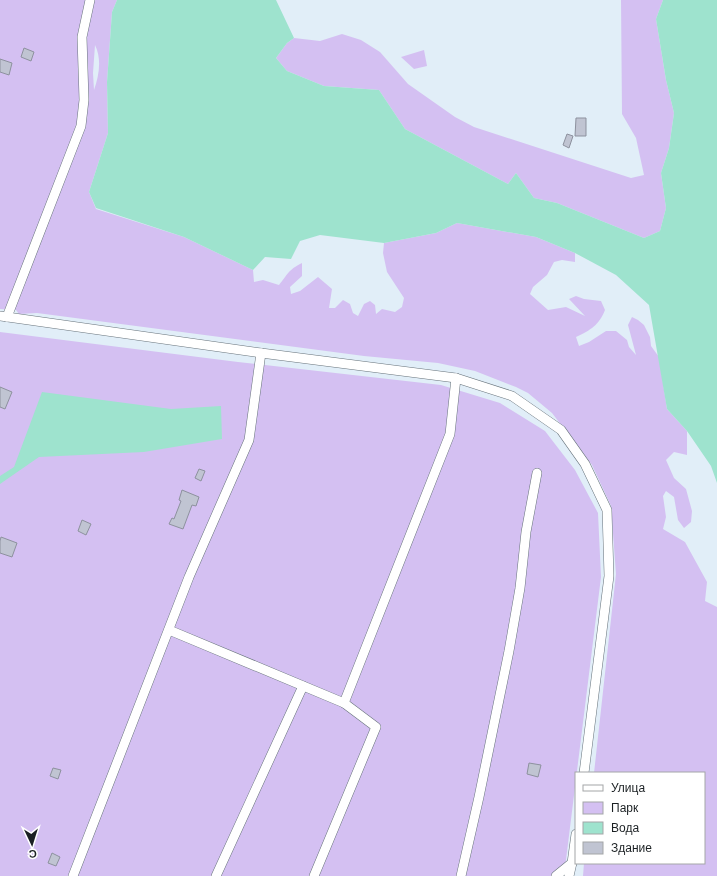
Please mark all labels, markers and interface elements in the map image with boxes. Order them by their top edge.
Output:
legend [575,772,705,864]
text: Улица [611,781,645,795]
text: Парк [611,801,639,815]
text: Вода [611,821,639,835]
north arrow [12,824,52,864]
text: Здание [611,841,652,855]
text: С [28,848,37,860]

